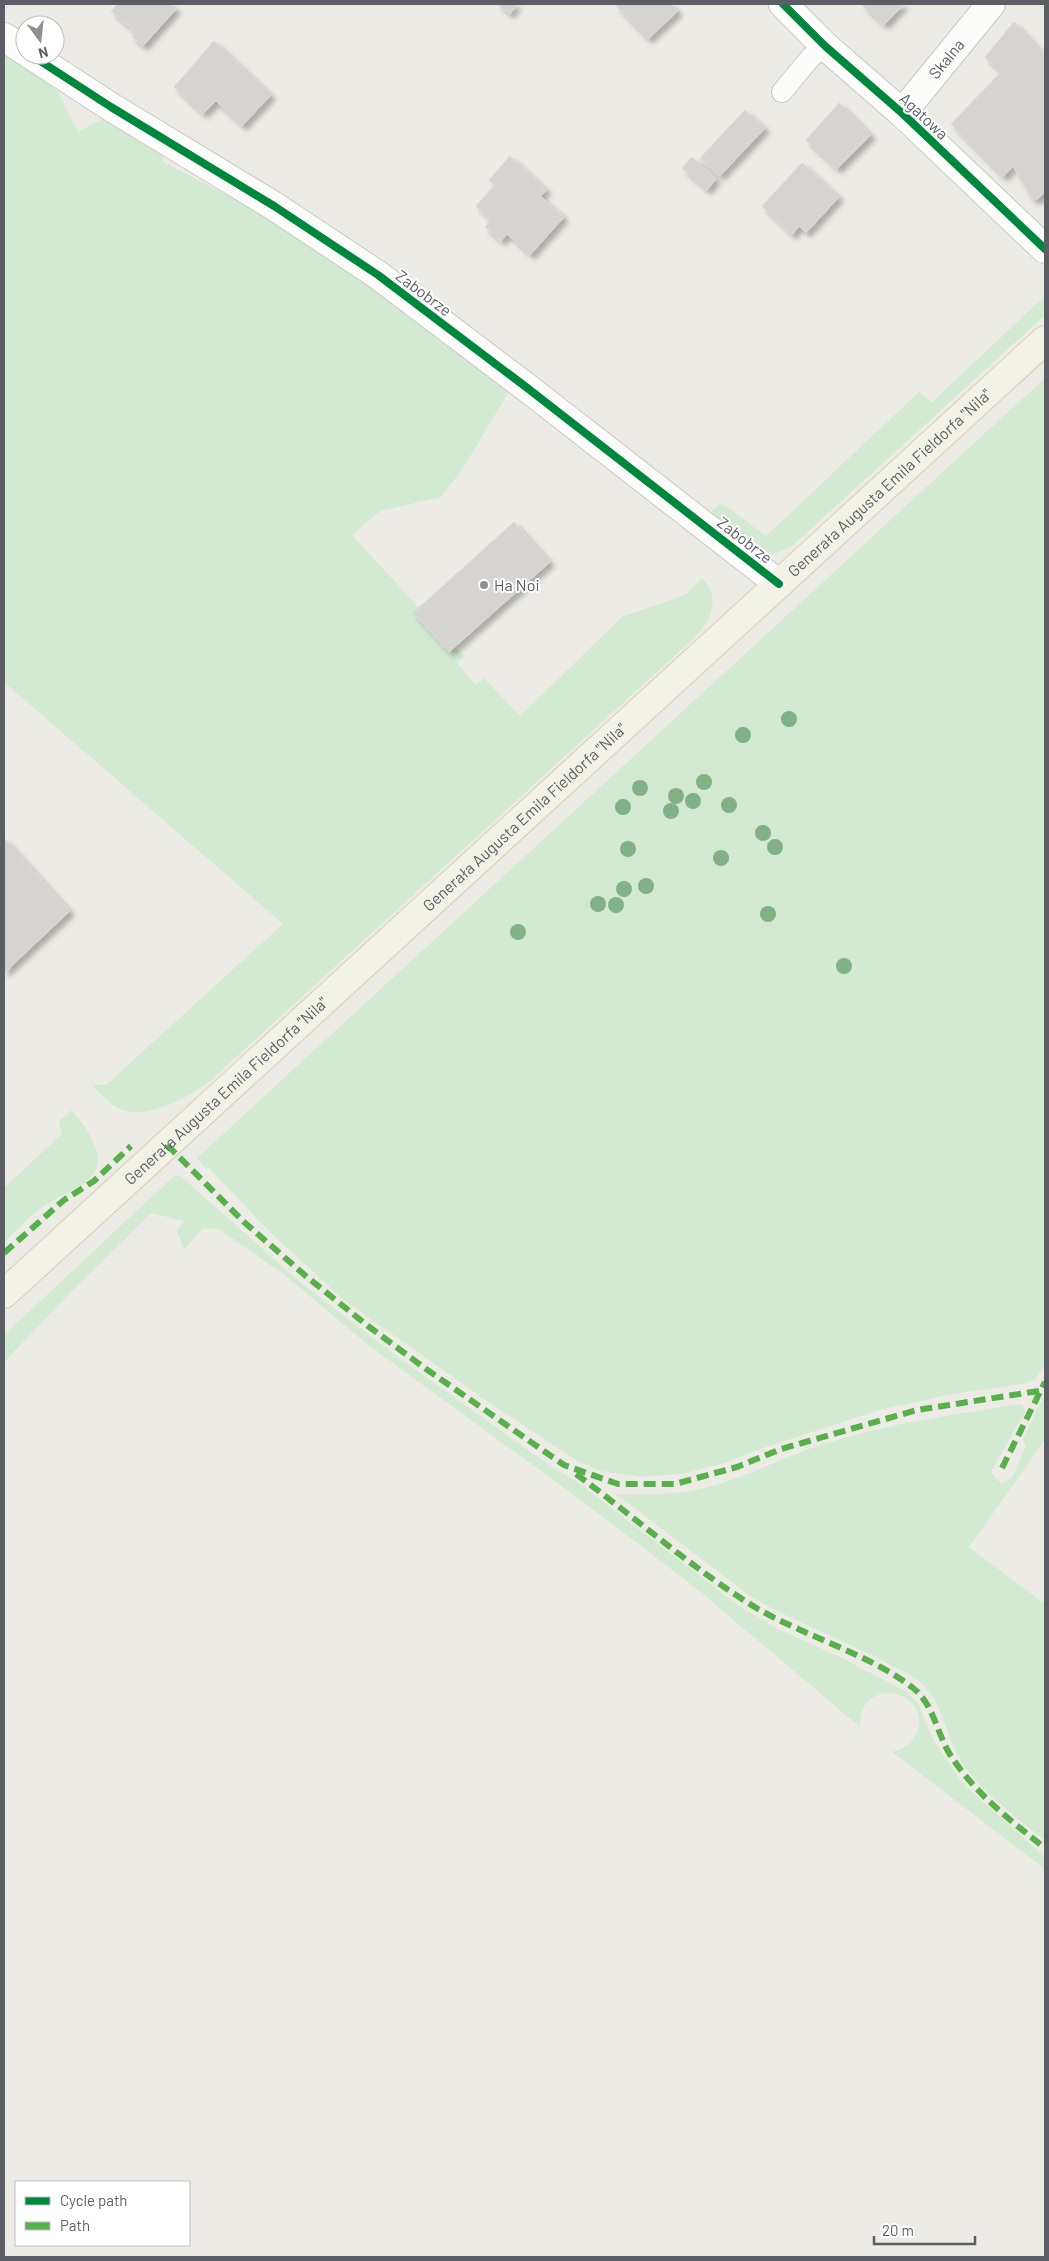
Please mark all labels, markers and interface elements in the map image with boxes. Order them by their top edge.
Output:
north arrow [15,15,65,65]
street label: Skalna [924,35,968,82]
text: N [37,44,50,62]
street label: Agatowa [896,88,953,143]
street label: Zabobrze [393,266,456,320]
street label: Generała Augusta Emila Fieldorfa "Nila" [783,384,995,580]
street label: Zabobrze [714,512,777,567]
place label: Ha Noi [494,575,539,594]
marker: Ha Noi [478,579,490,591]
street label: Generała Augusta Emila Fieldorfa "Nila" [418,719,630,915]
street label: Generała Augusta Emila Fieldorfa "Nila" [120,992,331,1188]
legend [15,2181,190,2246]
text: Cycle path [60,2191,127,2209]
scale bar [874,2214,975,2246]
text: Path [60,2216,90,2234]
text: 20 m [882,2221,914,2239]

